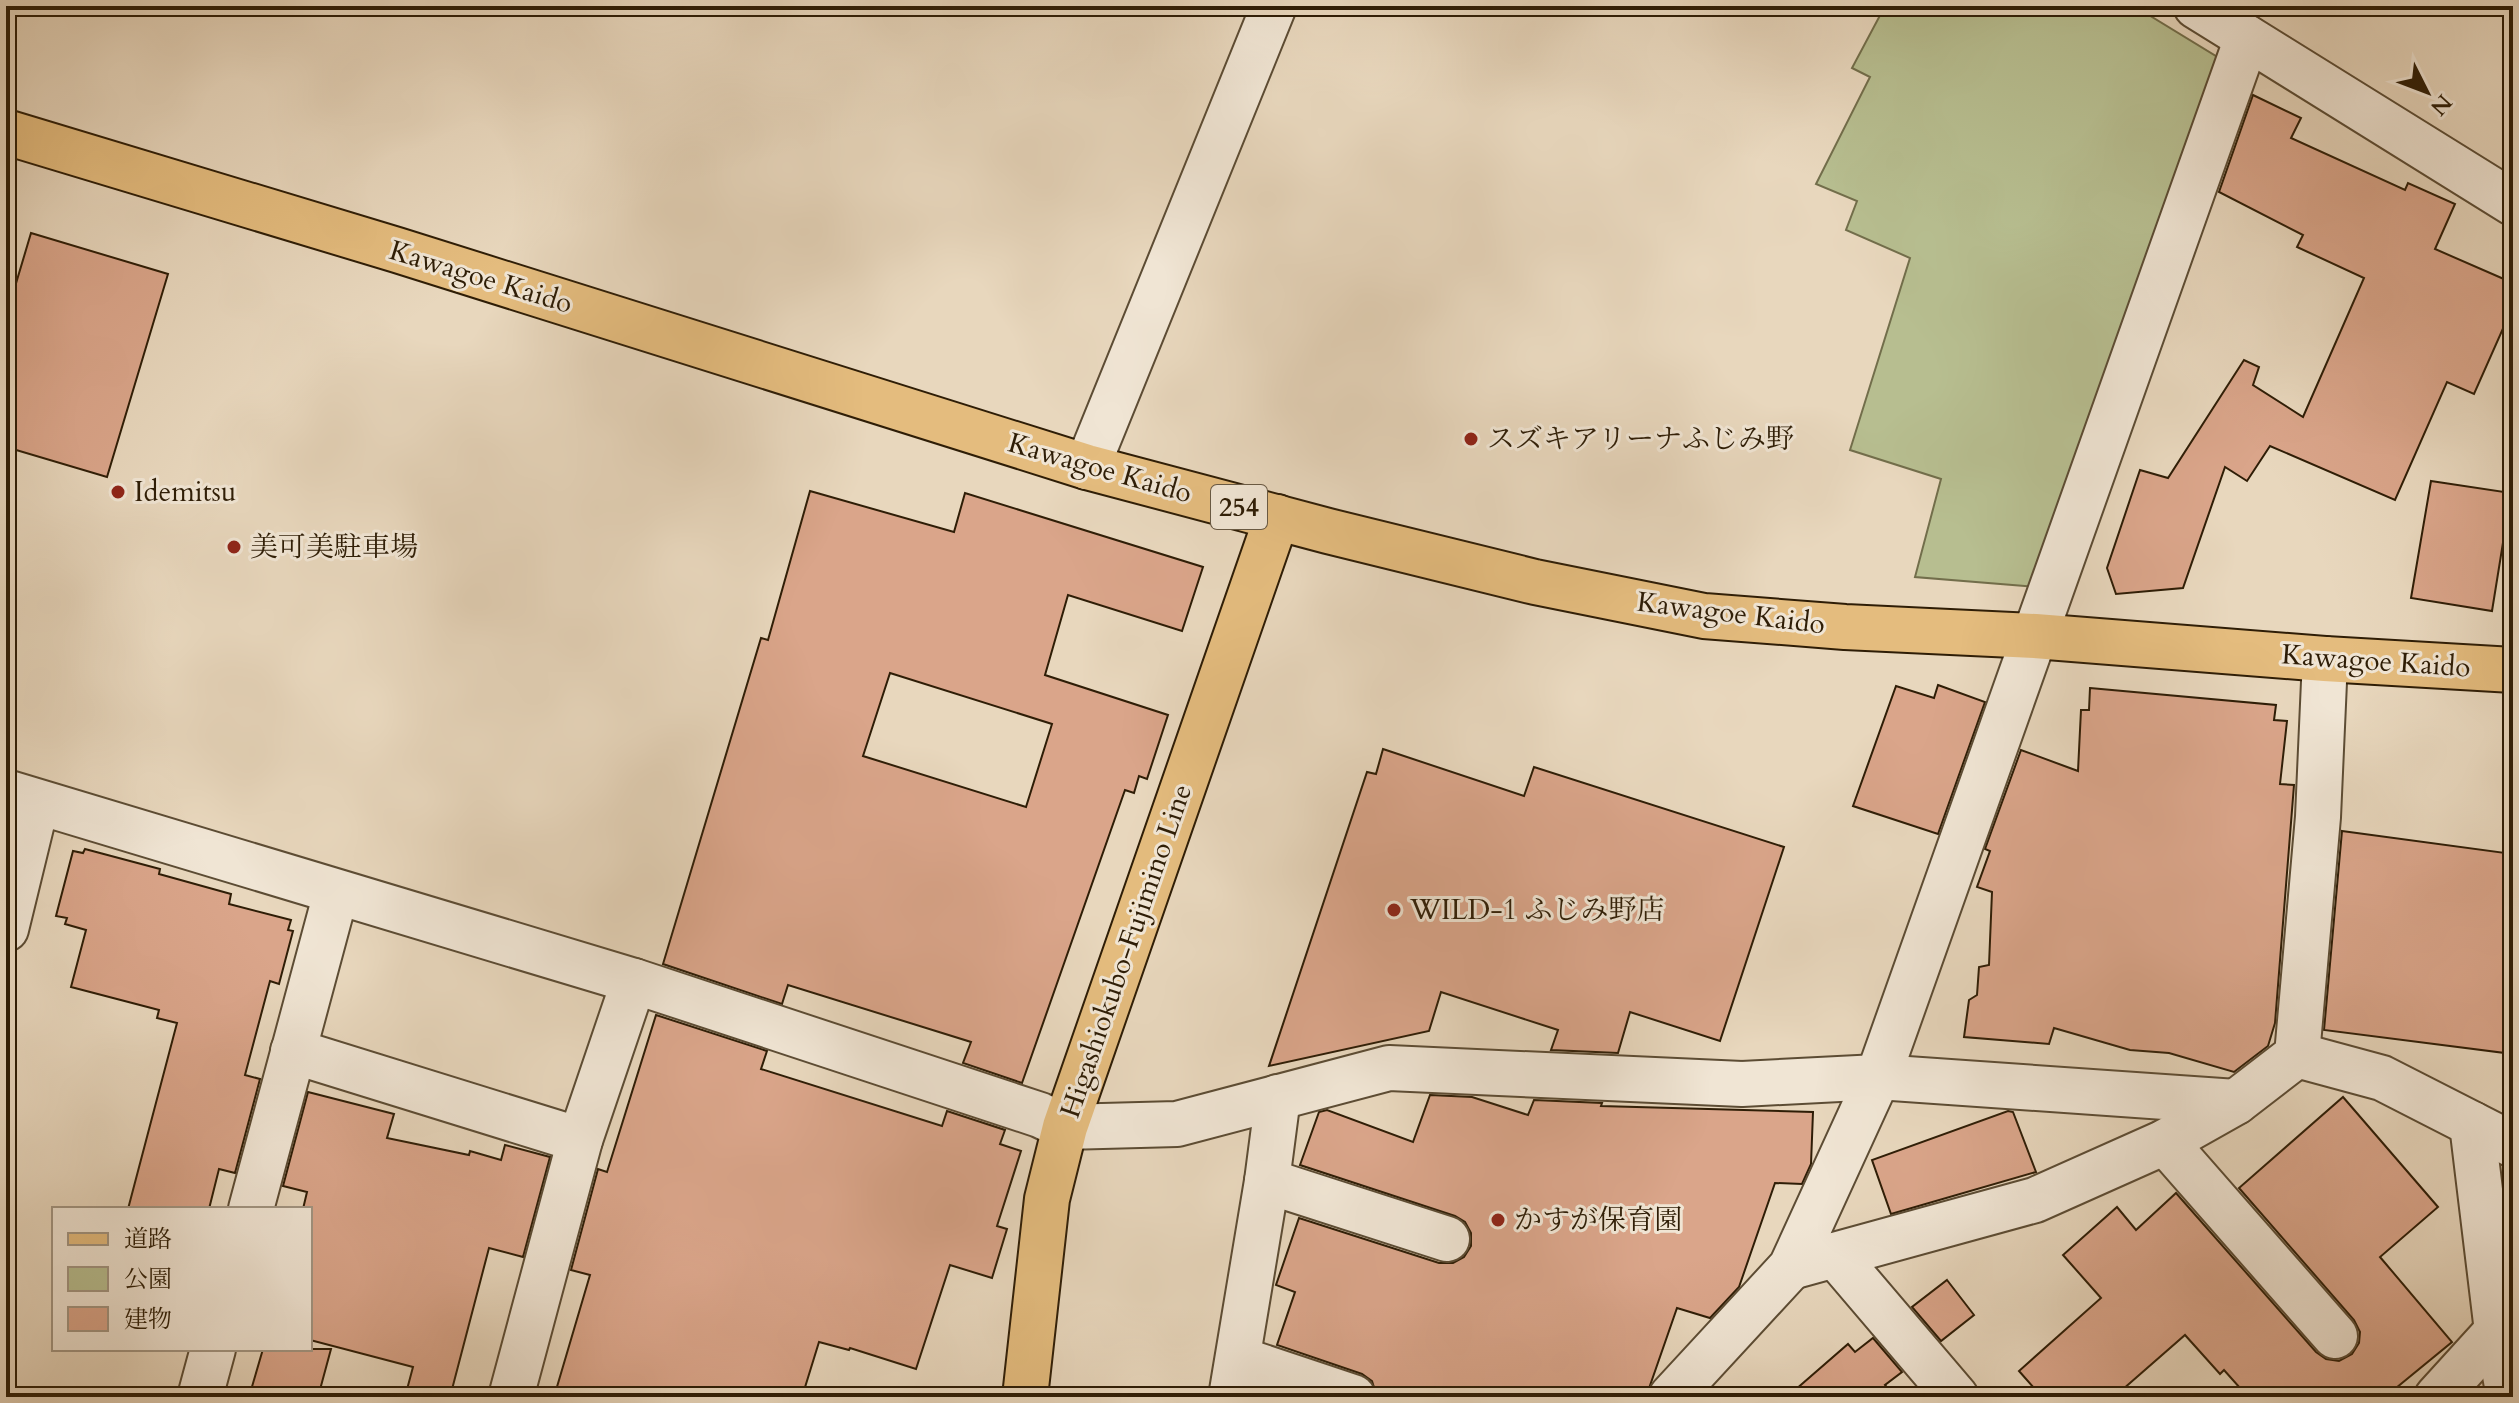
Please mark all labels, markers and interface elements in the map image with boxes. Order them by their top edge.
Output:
north arrow [2387,52,2467,132]
text: N [2424,88,2459,122]
street label: Kawagoe Kaido [385,231,577,323]
place label: スズキアリーナふじみ野 [1487,420,1794,458]
street label: Kawagoe Kaido [1004,424,1196,512]
marker: スズキアリーナふじみ野 [1462,430,1480,448]
place label: Idemitsu [134,473,236,511]
marker: Idemitsu [109,483,127,501]
road number: 254 [1211,485,1267,529]
place label: 美可美駐車場 [250,528,418,566]
marker: 美可美駐車場 [225,538,243,556]
street label: Kawagoe Kaido [1635,583,1827,643]
street label: Kawagoe Kaido [2280,635,2472,687]
street label: Higashiokubo-Fujimino Line [1051,779,1201,1123]
place label: WILD-1 ふじみ野店 [1409,891,1665,929]
marker: WILD-1 ふじみ野店 [1385,901,1403,919]
place label: かすが保育園 [1514,1201,1682,1239]
legend [52,1207,312,1351]
marker: かすが保育園 [1489,1211,1507,1229]
text: 道路 [124,1223,172,1256]
text: 公園 [124,1263,172,1296]
text: 建物 [124,1303,172,1336]

